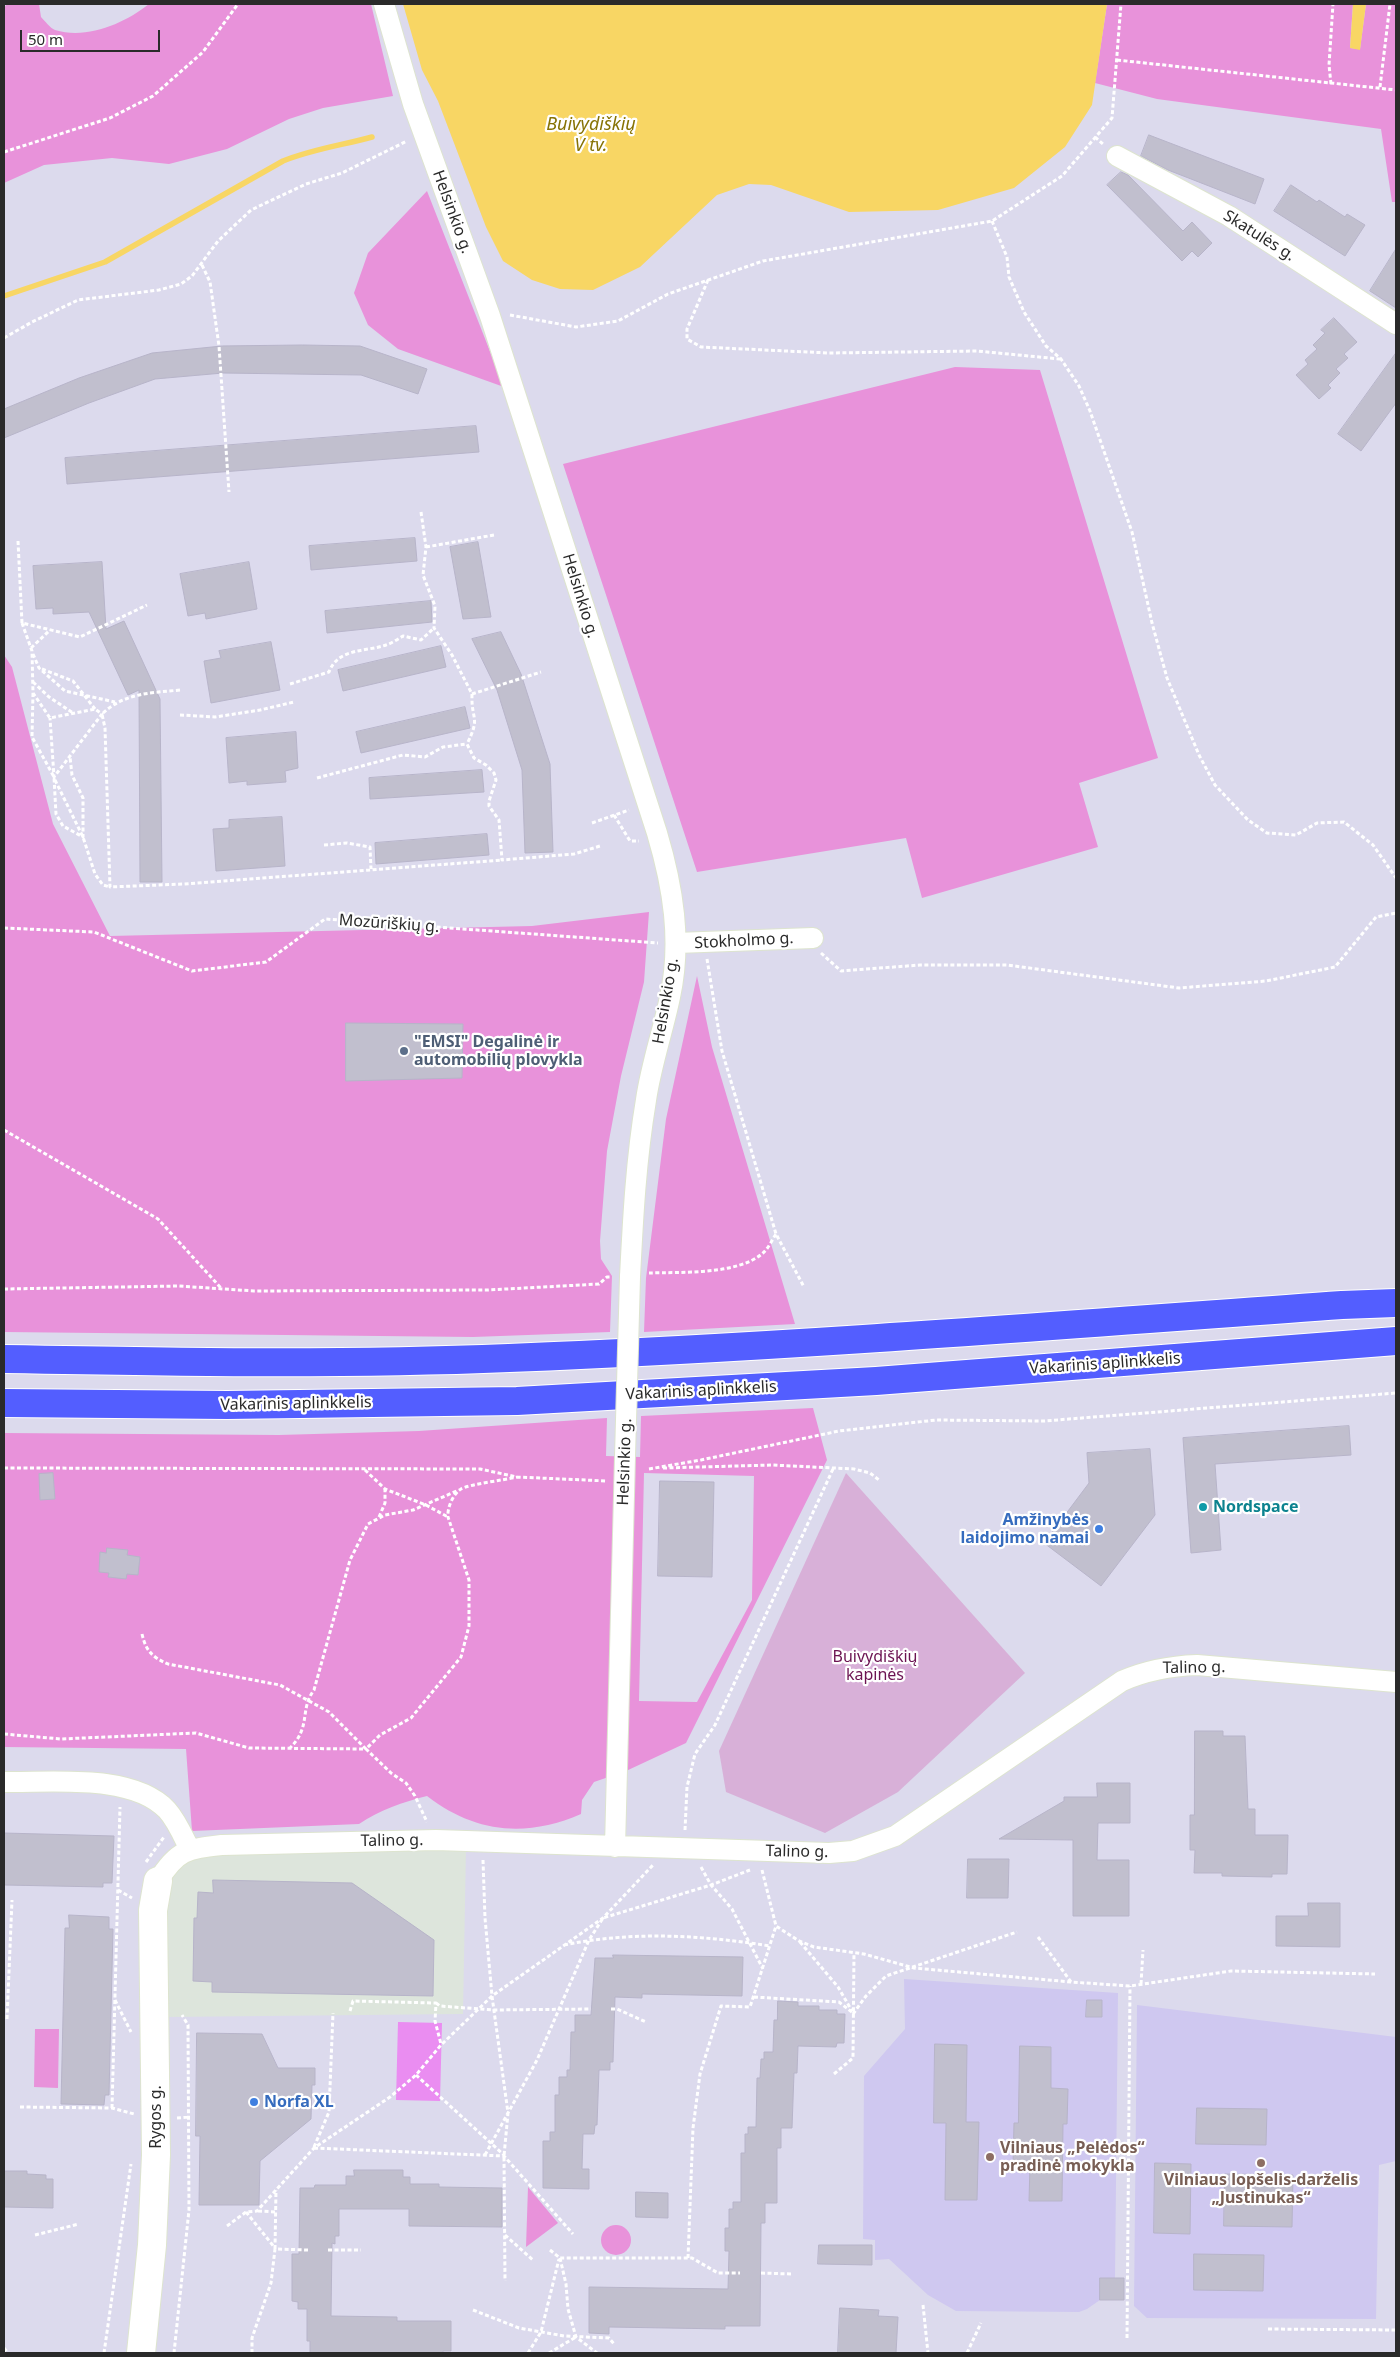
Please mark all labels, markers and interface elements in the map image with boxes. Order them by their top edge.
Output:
scale bar [22,20,162,52]
text: 50 m [28,29,63,49]
water label: Buivydiškių V tv. [546,114,636,156]
street label: Helsinkio g. [428,168,476,256]
street label: Skatulės g. [1220,206,1298,266]
street label: Helsinkio g. [558,551,602,641]
street label: Mozūriškių g. [338,911,440,937]
street label: Stokholmo g. [694,929,794,953]
street label: Helsinkio g. [649,956,683,1046]
place label: "EMSI" Degalinė ir automobilių plovykla [414,1032,583,1070]
marker: "EMSI" Degalinė ir automobilių plovykla [398,1045,410,1057]
street label: Vakarinis aplinkkelis [1029,1349,1181,1379]
street label: Vakarinis aplinkkelis [625,1377,777,1405]
street label: Vakarinis aplinkkelis [220,1393,372,1415]
street label: Helsinkio g. [614,1418,636,1506]
place label: Nordspace [1213,1497,1298,1517]
marker: Nordspace [1197,1501,1209,1513]
place label: Amžinybės laidojimo namai [960,1510,1089,1548]
marker: Amžinybės laidojimo namai [1093,1523,1105,1535]
park label: Buivydiškių kapinės [833,1647,917,1685]
street label: Talino g. [1162,1658,1226,1678]
street label: Talino g. [360,1831,424,1851]
street label: Talino g. [765,1842,829,1862]
street label: Rygos g. [146,2085,166,2149]
place label: Norfa XL [264,2092,334,2112]
marker: Norfa XL [248,2096,260,2108]
place label: Vilniaus „Pelėdos“ pradinė mokykla [1000,2138,1145,2176]
marker: Vilniaus „Pelėdos“ pradinė mokykla [984,2151,996,2163]
marker: Vilniaus lopšelis-darželis „Justinukas“ [1255,2157,1267,2169]
place label: Vilniaus lopšelis-darželis „Justinukas“ [1164,2170,1358,2208]

